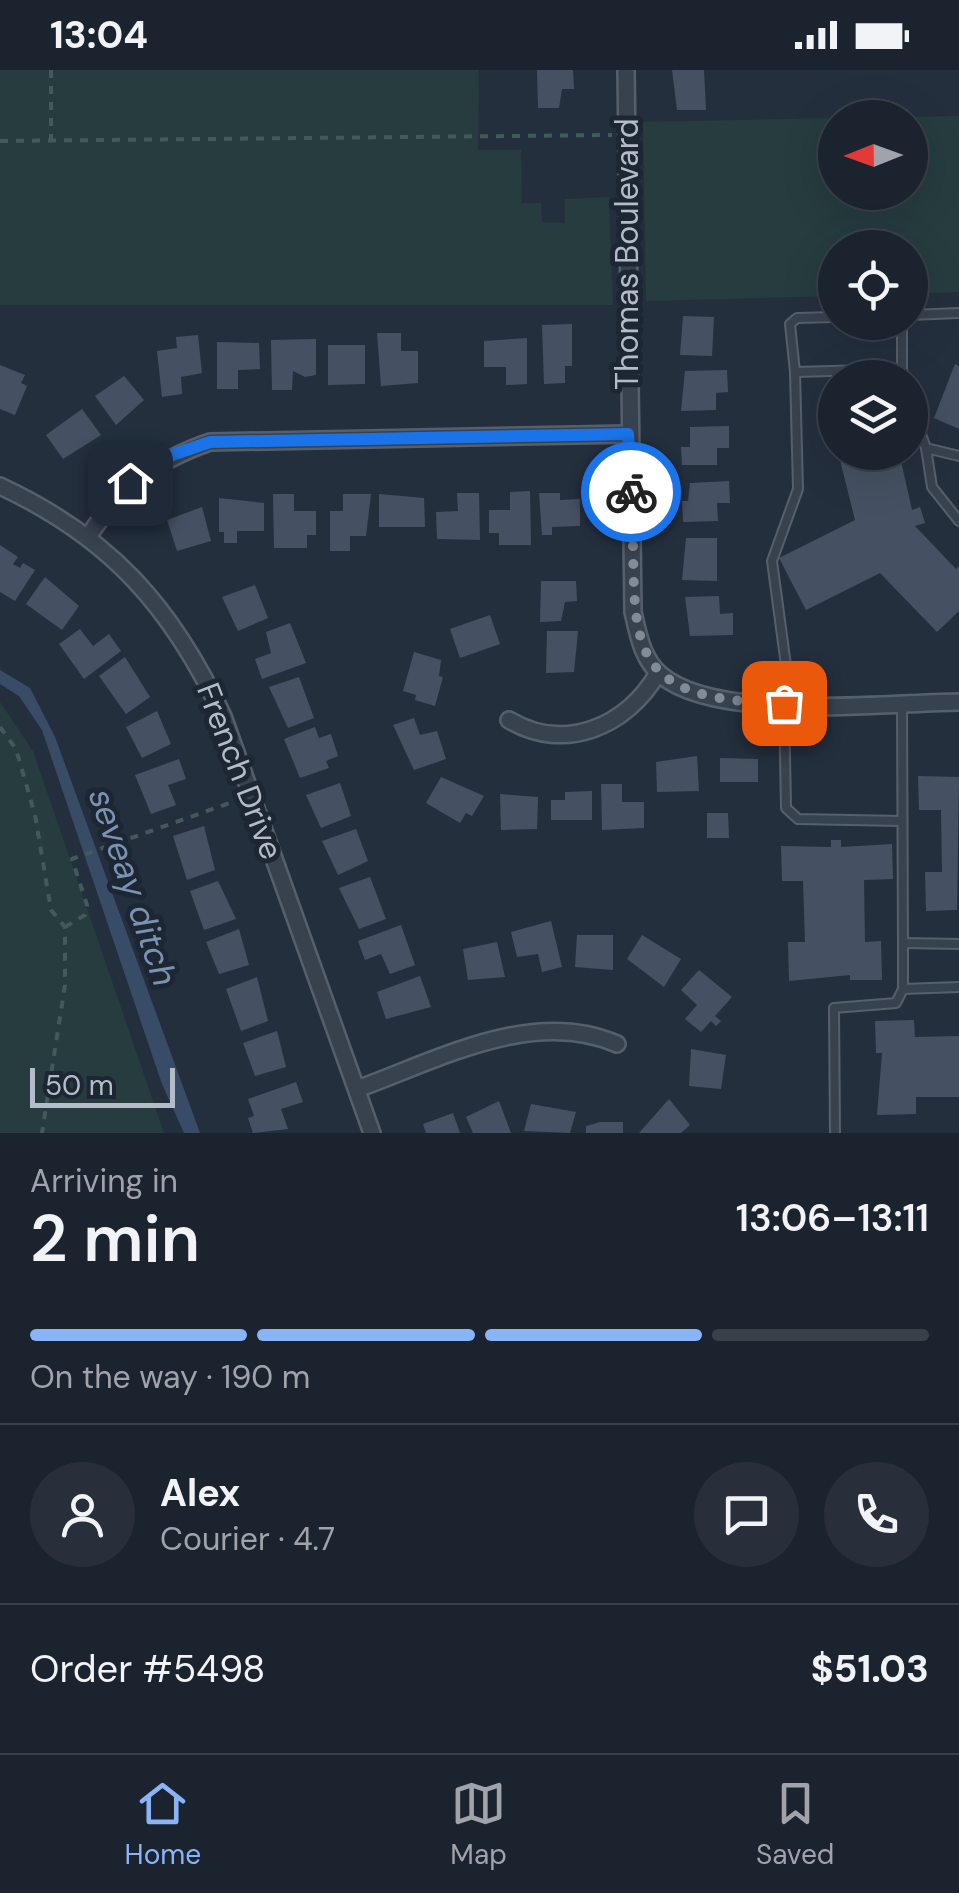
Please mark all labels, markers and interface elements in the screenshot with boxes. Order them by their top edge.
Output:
text: 13:04 [50,10,148,60]
north arrow [818,100,928,210]
map controls [818,100,928,470]
street label: Thomas Boulevard [606,118,648,390]
button: locate [818,230,928,340]
button: layers [818,360,928,470]
pin [88,441,173,526]
courier [581,442,681,542]
icon: home [103,456,158,511]
icon: bike [604,465,659,520]
pin [742,661,827,746]
icon: bag [757,676,812,731]
street label: French Drive [187,677,293,865]
water label: seveay ditch [78,782,188,992]
scale bar [30,1063,175,1108]
text: 50 m [45,1067,114,1104]
text: Arriving in [30,1160,178,1202]
text: 13:06–13:11 [736,1193,929,1243]
text: 2 min [30,1197,200,1281]
text: On the way · 190 m [30,1356,310,1398]
button: person [30,1462,135,1567]
button: chat [694,1462,799,1567]
button: phone [824,1462,929,1567]
text: Alex [160,1468,240,1518]
text: Courier · 4.7 [160,1518,335,1560]
text: Order #5498 [30,1644,265,1694]
text: $51.03 [811,1644,929,1694]
tab: Home [125,1776,201,1873]
tab: Map [450,1776,507,1873]
tab: Saved [756,1776,834,1873]

